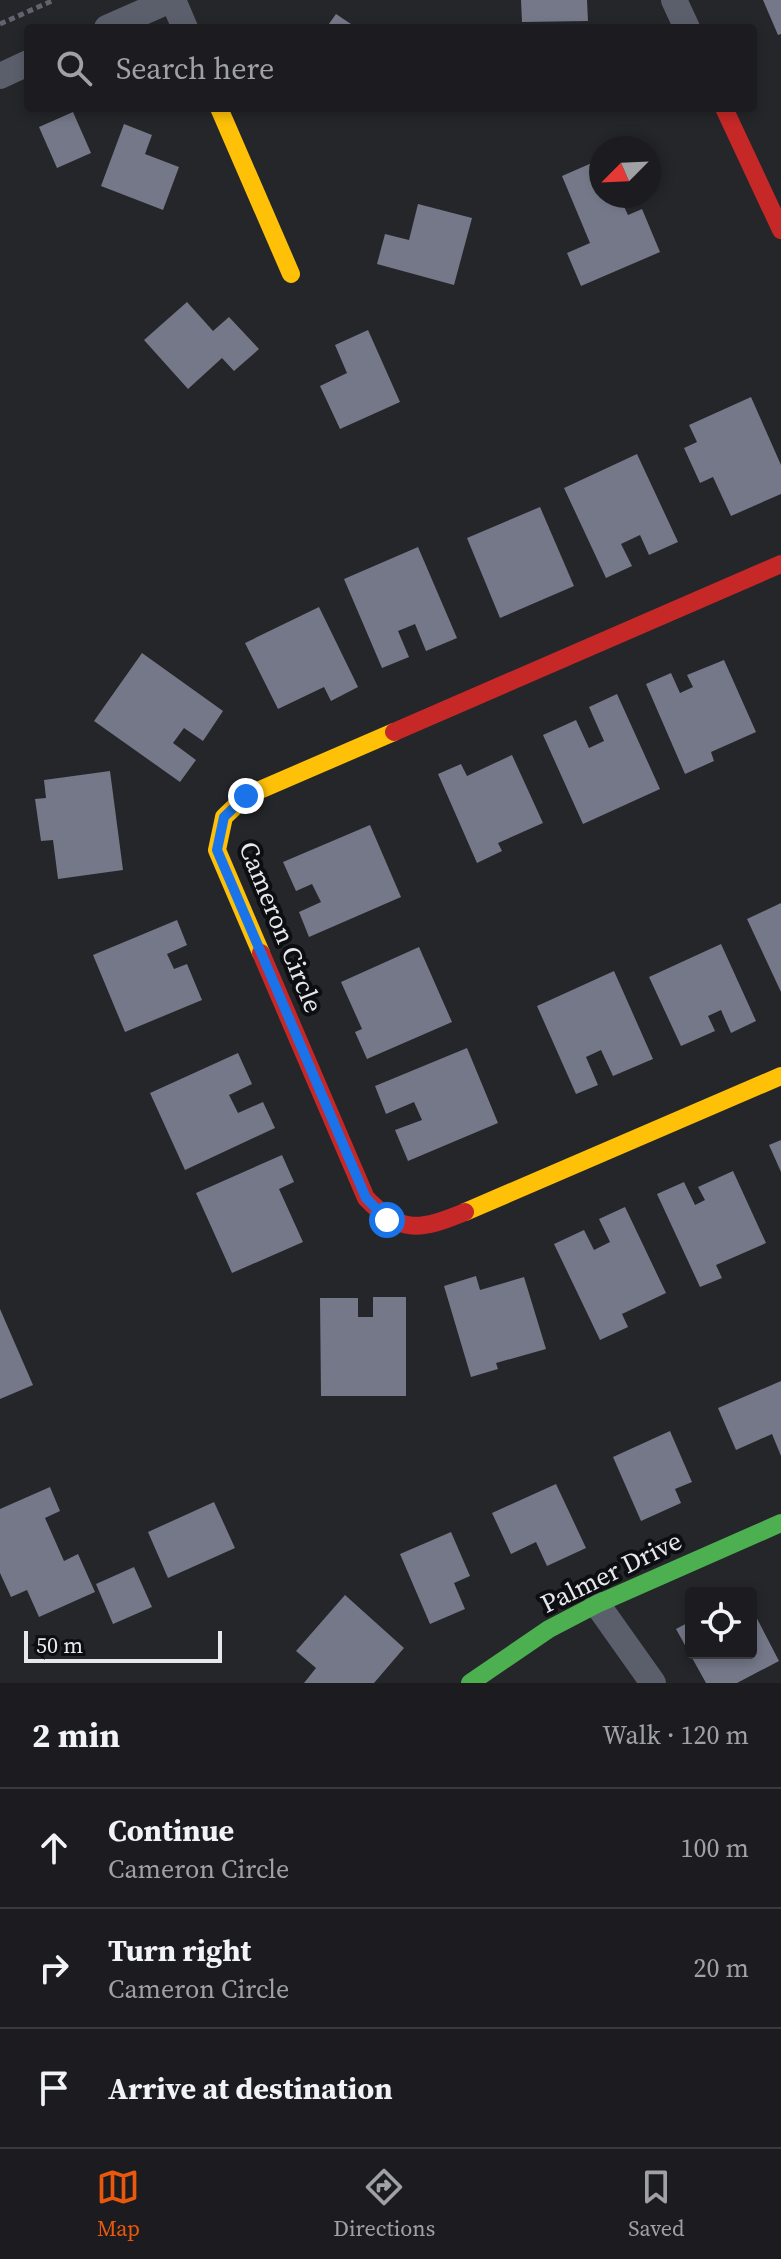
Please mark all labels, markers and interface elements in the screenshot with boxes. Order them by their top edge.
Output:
search box [24,24,757,112]
icon: search [52,46,96,90]
text: Search here [116,48,274,89]
north arrow [589,136,661,208]
route end [228,778,264,814]
street label: Cameron Circle [230,836,332,1018]
route start [369,1202,405,1238]
street label: Palmer Drive [534,1522,688,1622]
map controls [685,1587,757,1659]
button: locate [685,1587,757,1659]
scale bar [24,1627,222,1663]
text: 50 m [36,1630,83,1660]
text: 2 min [32,1712,120,1758]
text: Walk · 120 m [602,1717,749,1753]
text: Continue [108,1810,234,1851]
icon: ahead [32,1826,76,1870]
text: 100 m [681,1830,749,1866]
text: Cameron Circle [108,1851,289,1887]
text: Turn right [108,1930,251,1971]
icon: right [32,1946,76,1990]
text: 20 m [694,1950,749,1986]
text: Cameron Circle [108,1971,289,2007]
icon: arrive [32,2066,76,2110]
text: Arrive at destination [108,2068,393,2109]
tab: Map [96,2165,140,2243]
tab: Directions [333,2165,435,2243]
tab: Saved [628,2165,685,2243]

